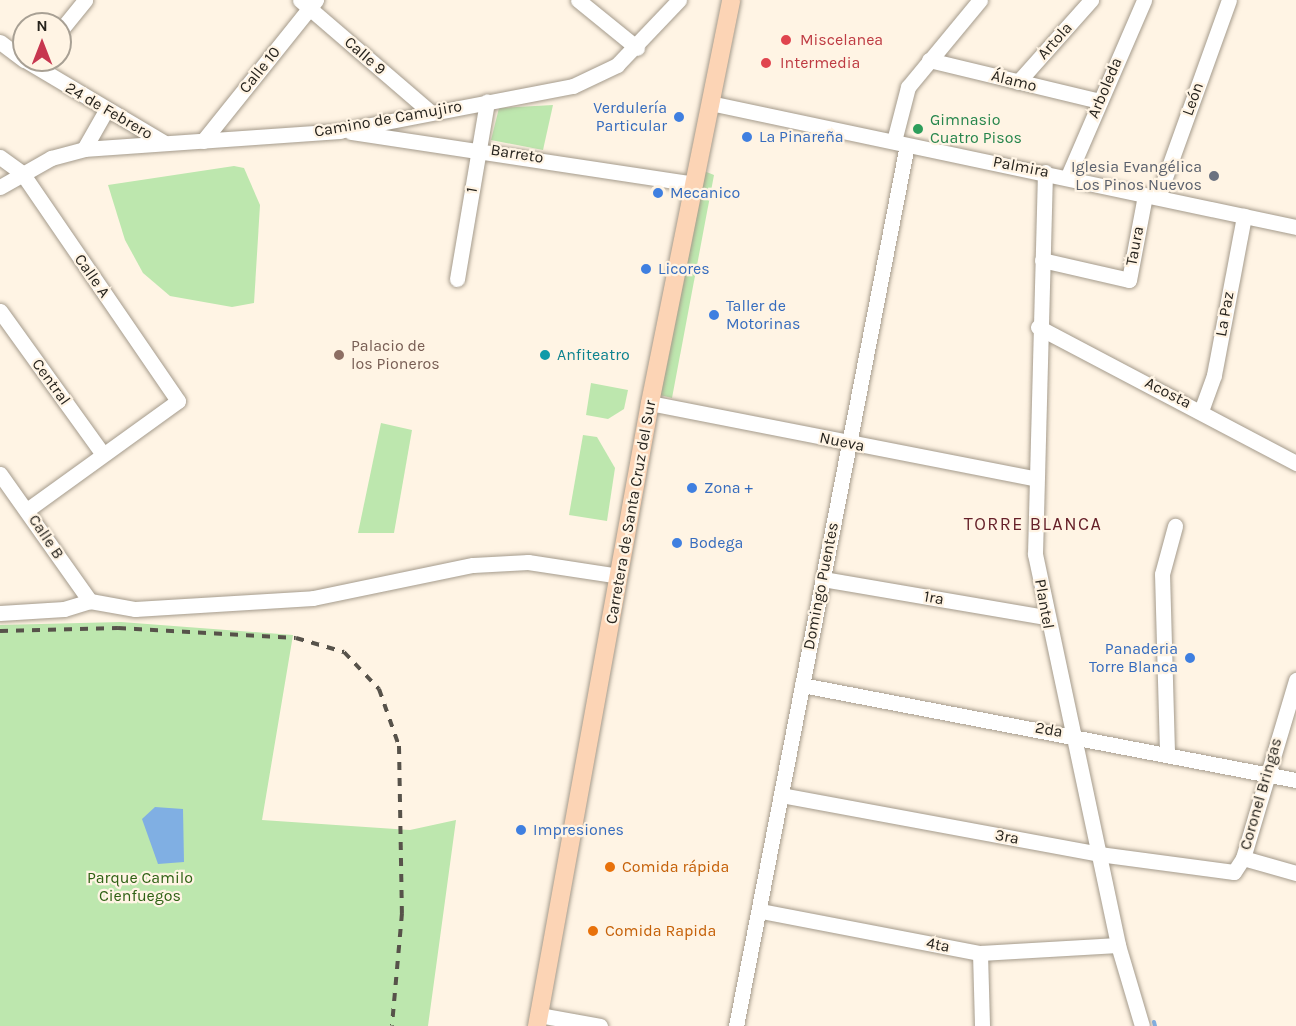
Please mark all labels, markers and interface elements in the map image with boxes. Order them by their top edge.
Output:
north arrow [12,12,72,72]
text: N [36,16,48,35]
street label: Artola [1033,19,1077,63]
place label: Miscelanea [800,30,883,50]
marker: Miscelanea [777,31,795,49]
street label: Calle 9 [340,33,390,79]
street label: Calle 10 [235,43,285,97]
place label: Intermedia [780,53,860,73]
marker: Intermedia [757,54,775,72]
street label: Arboleda [1084,55,1126,121]
street label: Álamo [989,66,1039,96]
street label: 24 de Febrero [62,78,156,144]
street label: León [1178,80,1208,118]
street label: Camino de Camujiro [313,97,463,141]
place label: Verdulería Particular [593,98,667,136]
marker: Verdulería Particular [672,110,686,124]
place label: Gimnasio Cuatro Pisos [930,110,1022,148]
marker: Gimnasio Cuatro Pisos [911,122,925,136]
place label: La Pinareña [759,127,844,147]
marker: La Pinareña [740,130,754,144]
street label: Barreto [489,140,545,168]
street label: Palmira [991,152,1051,182]
place label: Iglesia Evangélica Los Pinos Nuevos [1071,157,1202,195]
marker: Iglesia Evangélica Los Pinos Nuevos [1207,169,1221,183]
place label: Mecanico [670,183,740,203]
street label: 1 [462,186,482,194]
marker: Mecanico [651,186,665,200]
street label: Taura [1122,225,1148,267]
street label: Calle A [70,251,114,301]
place label: Licores [658,259,710,279]
marker: Licores [639,262,653,276]
street label: La Paz [1212,290,1238,338]
place label: Taller de Motorinas [726,296,800,334]
marker: Taller de Motorinas [707,308,721,322]
place label: Palacio de los Pioneros [351,336,440,374]
place label: Anfiteatro [557,345,630,365]
marker: Palacio de los Pioneros [332,348,346,362]
marker: Anfiteatro [538,348,552,362]
street label: Central [28,355,74,409]
street label: Acosta [1142,373,1194,413]
street label: Carretera de Santa Cruz del Sur [602,399,660,625]
street label: Nueva [818,428,866,456]
place label: Zona + [704,478,753,498]
marker: Zona + [685,481,699,495]
street label: Calle B [24,511,68,563]
district label: TORRE BLANCA [964,513,1102,535]
street label: Domingo Puentes [799,521,843,651]
place label: Bodega [689,533,743,553]
marker: Bodega [670,536,684,550]
street label: Plantel [1030,577,1058,631]
street label: 1ra [923,587,945,609]
place label: Panaderia Torre Blanca [1089,639,1178,677]
marker: Panaderia Torre Blanca [1183,651,1197,665]
street label: 2da [1034,718,1064,742]
street label: Coronel Bringas [1236,736,1286,852]
place label: Impresiones [533,820,624,840]
marker: Impresiones [514,823,528,837]
street label: 3ra [993,825,1021,849]
place label: Comida rápida [622,857,729,877]
marker: Comida rápida [603,860,617,874]
park label: Parque Camilo Cienfuegos [87,868,193,906]
place label: Comida Rapida [605,921,716,941]
marker: Comida Rapida [586,924,600,938]
street label: 4ta [925,933,951,957]

